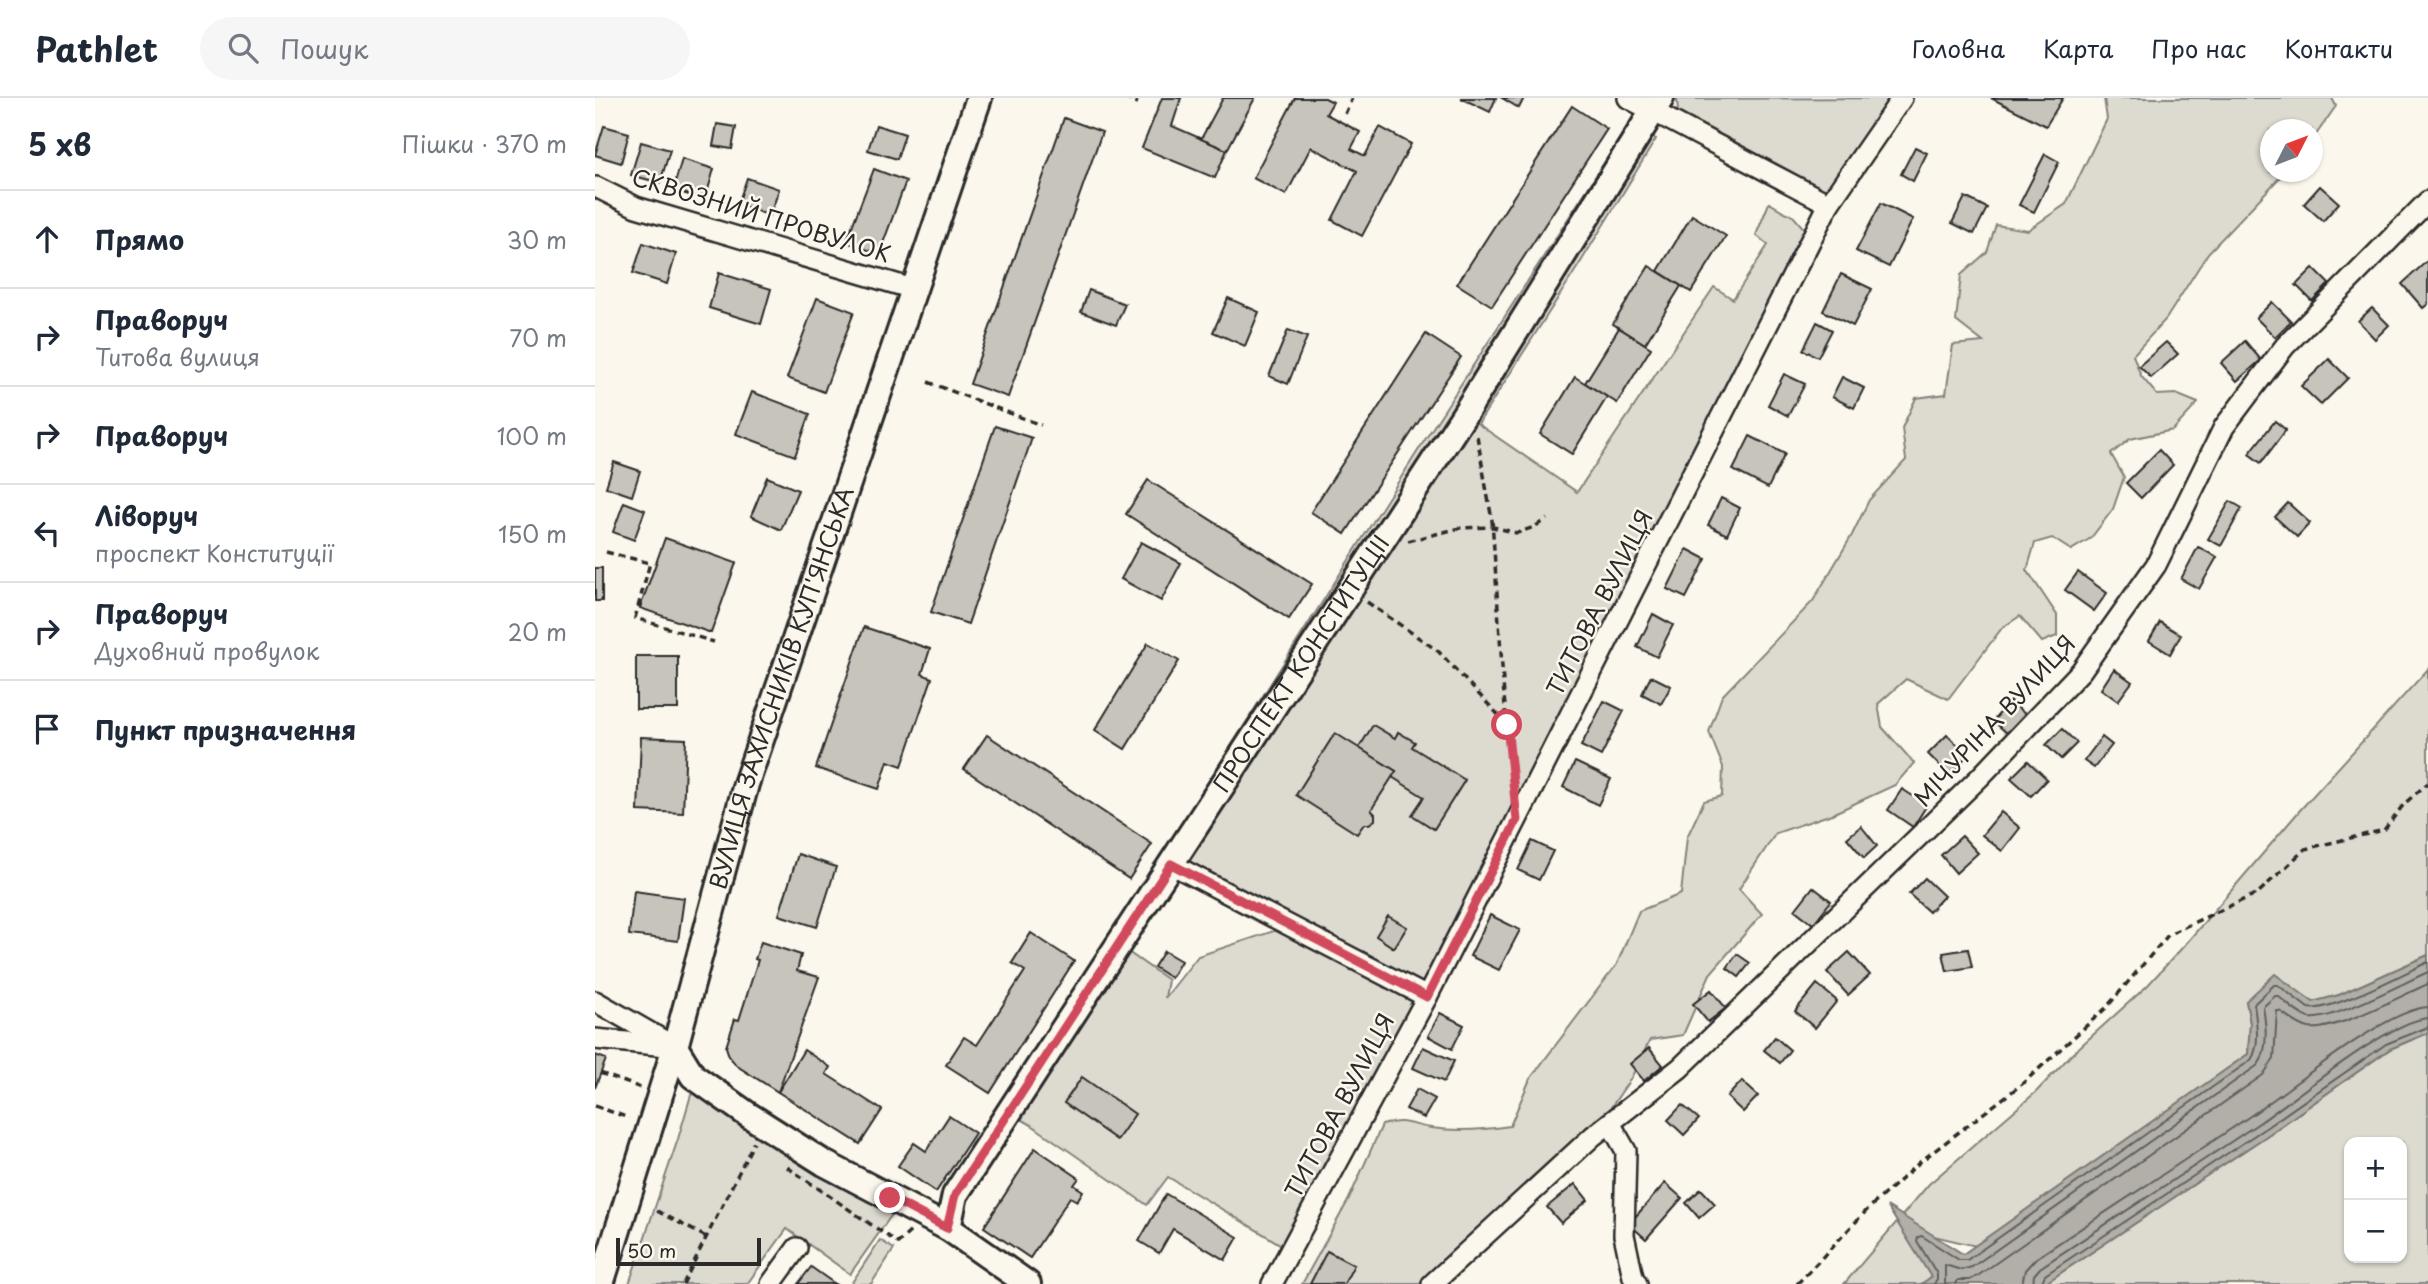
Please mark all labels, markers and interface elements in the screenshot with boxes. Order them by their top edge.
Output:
search box [200,17,690,80]
text: Pathlet [35,23,158,73]
icon: search [224,29,262,67]
text: Пошук [280,29,368,68]
text: Головна [1912,30,2005,66]
text: Карта [2043,30,2113,66]
text: Про нас [2151,30,2246,66]
text: Контакти [2284,30,2393,66]
north arrow [2260,119,2323,182]
text: 5 хв [28,121,91,166]
text: Пішки · 370 m [402,126,567,161]
street label: СКВОЗНИЙ ПРОВУЛОК [628,159,895,271]
icon: ahead [28,220,66,258]
text: Прямо [95,220,184,259]
text: 30 m [506,222,567,257]
text: Праворуч [95,300,228,339]
icon: right [28,318,66,356]
text: 70 m [509,320,567,355]
text: Титова вулиця [95,339,260,374]
icon: right [28,416,66,454]
text: Праворуч [95,416,228,455]
text: 100 m [497,418,567,453]
street label: ВУЛИЦЯ ЗАХИСНИКІВ КУП'ЯНСЬКА [699,481,862,893]
text: Ліворуч [95,496,198,535]
street label: ТИТОВА ВУЛИЦЯ [1537,503,1661,701]
icon: left [28,514,66,552]
text: 150 m [498,516,567,551]
street label: ПРОСПЕКТ КОНСТИТУЦІЇ [1203,527,1398,799]
text: проспект Конституції [95,535,334,570]
text: Праворуч [95,594,228,633]
icon: right [28,612,66,650]
text: 20 m [508,614,567,649]
street label: МІЧУРІНА ВУЛИЦЯ [1905,626,2083,814]
text: Духовний провулок [95,633,319,668]
route start [1491,709,1522,740]
icon: arrive [28,710,66,748]
text: Пункт призначення [95,710,356,749]
street label: ТИТОВА ВУЛИЦЯ [1275,1007,1402,1204]
map controls [2344,1137,2407,1263]
button: + [2344,1137,2407,1200]
route end [874,1182,905,1213]
button: − [2344,1200,2407,1263]
scale bar [616,1235,761,1267]
text: 50 m [627,1236,676,1264]

